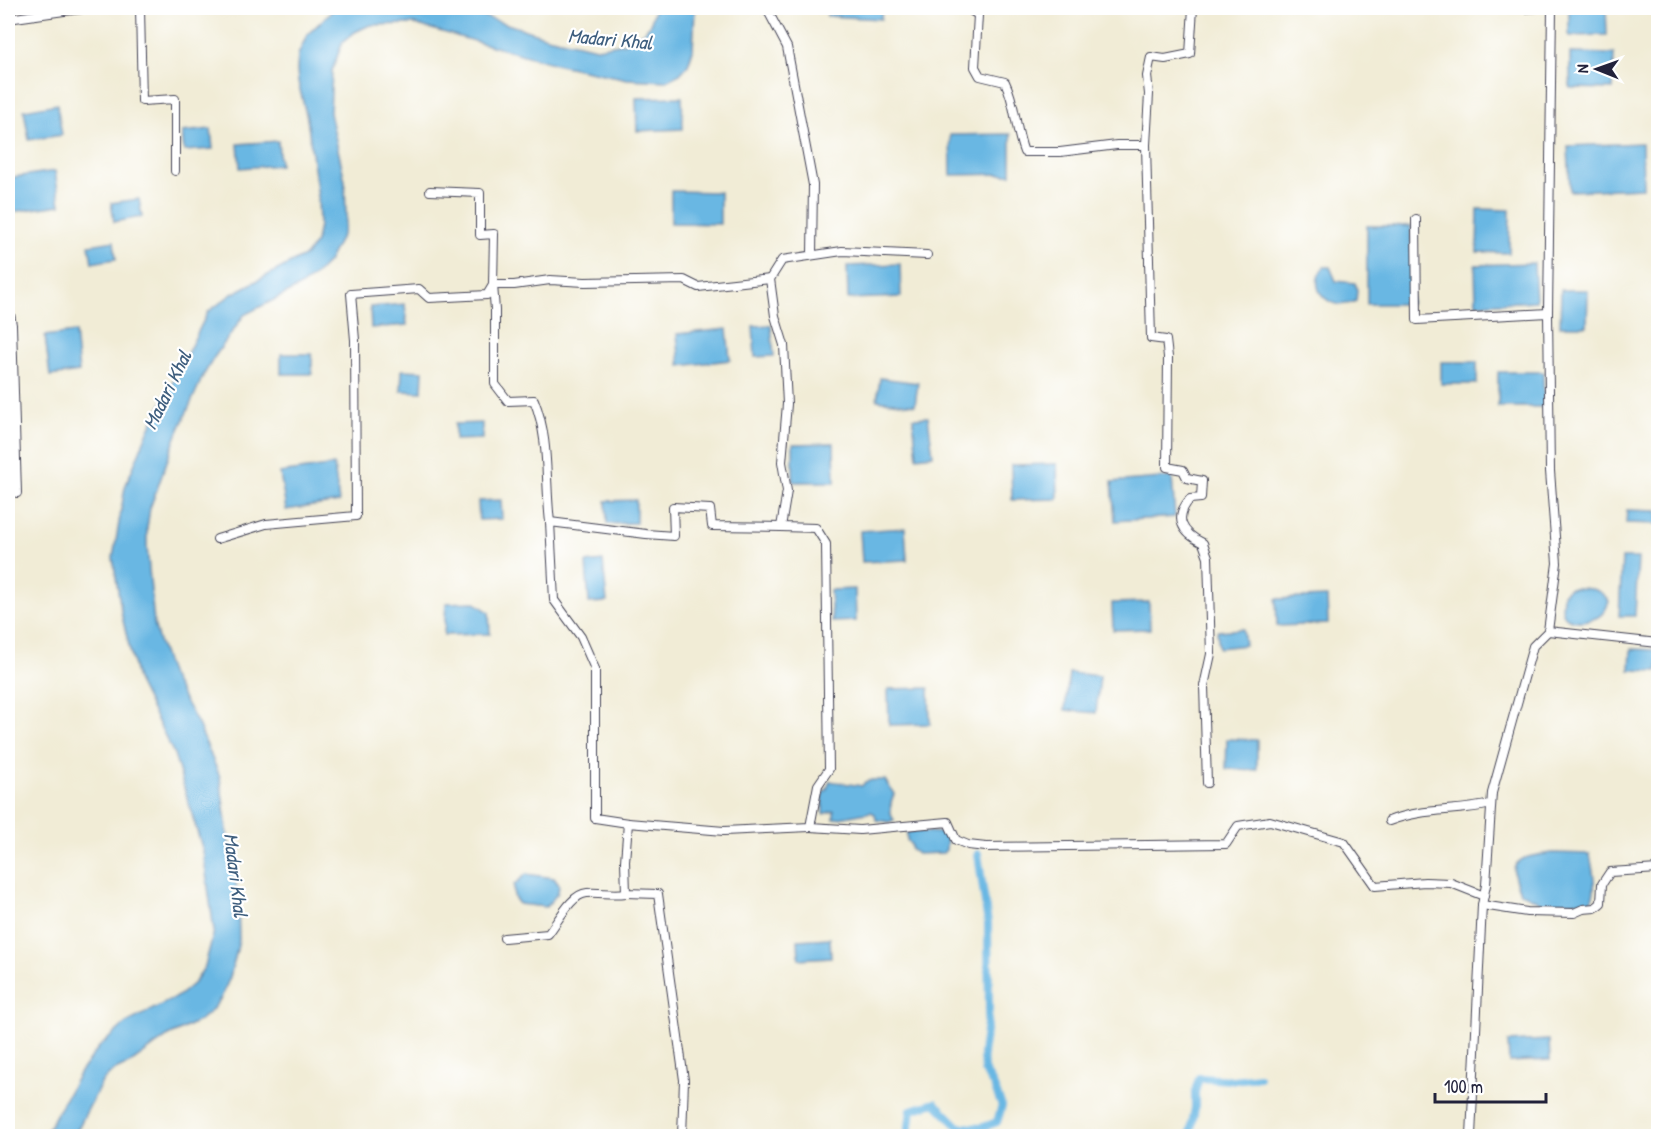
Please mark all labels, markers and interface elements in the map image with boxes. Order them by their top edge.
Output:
water label: Madari Khal [567,21,655,56]
north arrow [1567,39,1627,99]
text: N [1571,64,1593,73]
water label: Madari Khal [136,345,198,434]
water label: Madari Khal [218,832,255,920]
scale bar [1435,1066,1546,1104]
text: 100 m [1444,1074,1483,1099]

